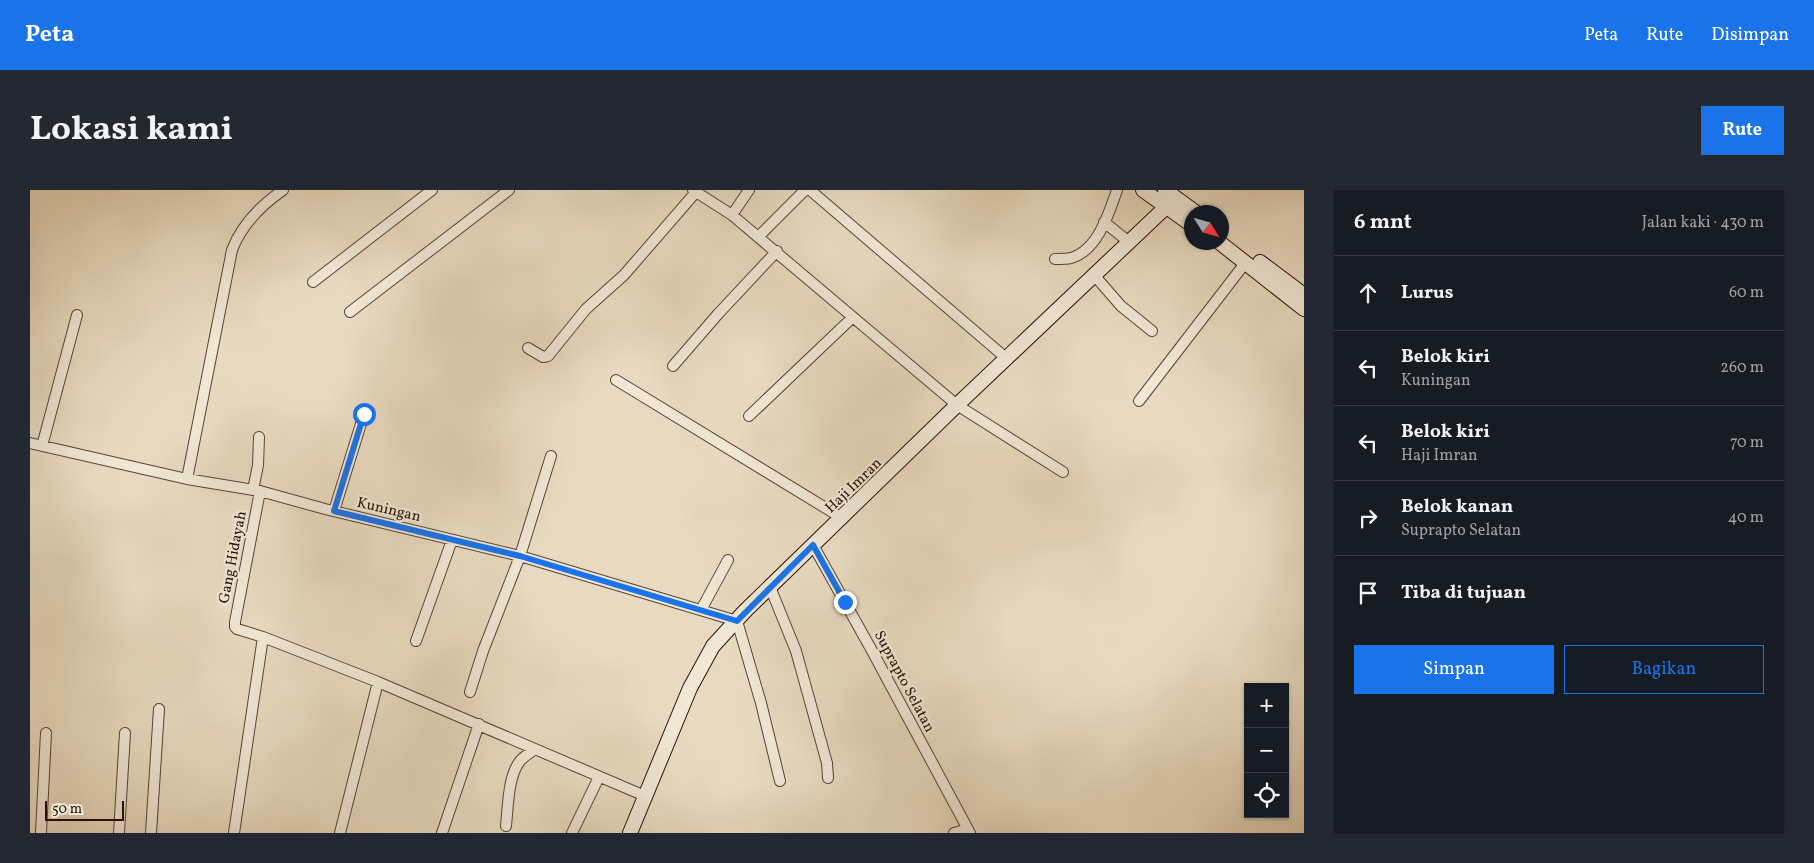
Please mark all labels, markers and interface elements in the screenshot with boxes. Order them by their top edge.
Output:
text: Peta [25,18,74,52]
text: Peta [1584,23,1618,48]
text: Rute [1646,23,1683,48]
text: Disimpan [1711,23,1789,48]
text: Lokasi kami [30,106,233,154]
button: Rute [1701,106,1784,155]
north arrow [1184,205,1229,250]
text: 6 mnt [1354,208,1412,237]
text: Jalan kaki · 430 m [1642,212,1764,234]
icon: ahead [1354,279,1382,307]
text: Lurus [1401,280,1453,306]
text: 60 m [1729,282,1764,304]
text: Belok kiri [1401,344,1490,370]
icon: left [1354,354,1382,382]
text: 260 m [1720,357,1764,379]
text: Kuningan [1401,370,1471,392]
route start [353,403,376,426]
text: Belok kiri [1401,419,1490,445]
icon: left [1354,429,1382,457]
text: 70 m [1730,432,1764,454]
text: Haji Imran [1401,445,1478,467]
street label: Haji Imran [821,454,887,519]
street label: Kuningan [355,493,423,528]
text: Belok kanan [1401,494,1513,520]
icon: right [1354,504,1382,532]
text: 40 m [1728,507,1764,529]
street label: Gang Hidayah [214,509,253,605]
text: Suprapto Selatan [1401,520,1521,542]
icon: arrive [1354,579,1382,607]
text: Tiba di tujuan [1401,580,1526,606]
route end [834,591,857,614]
street label: Suprapto Selatan [868,627,939,736]
button: Simpan [1354,645,1554,694]
button: Bagikan [1564,645,1764,694]
map controls [1244,683,1289,818]
button: + [1244,683,1289,728]
button: − [1244,728,1289,773]
button: locate [1244,773,1289,818]
scale bar [45,798,124,821]
text: 50 m [52,800,82,819]

